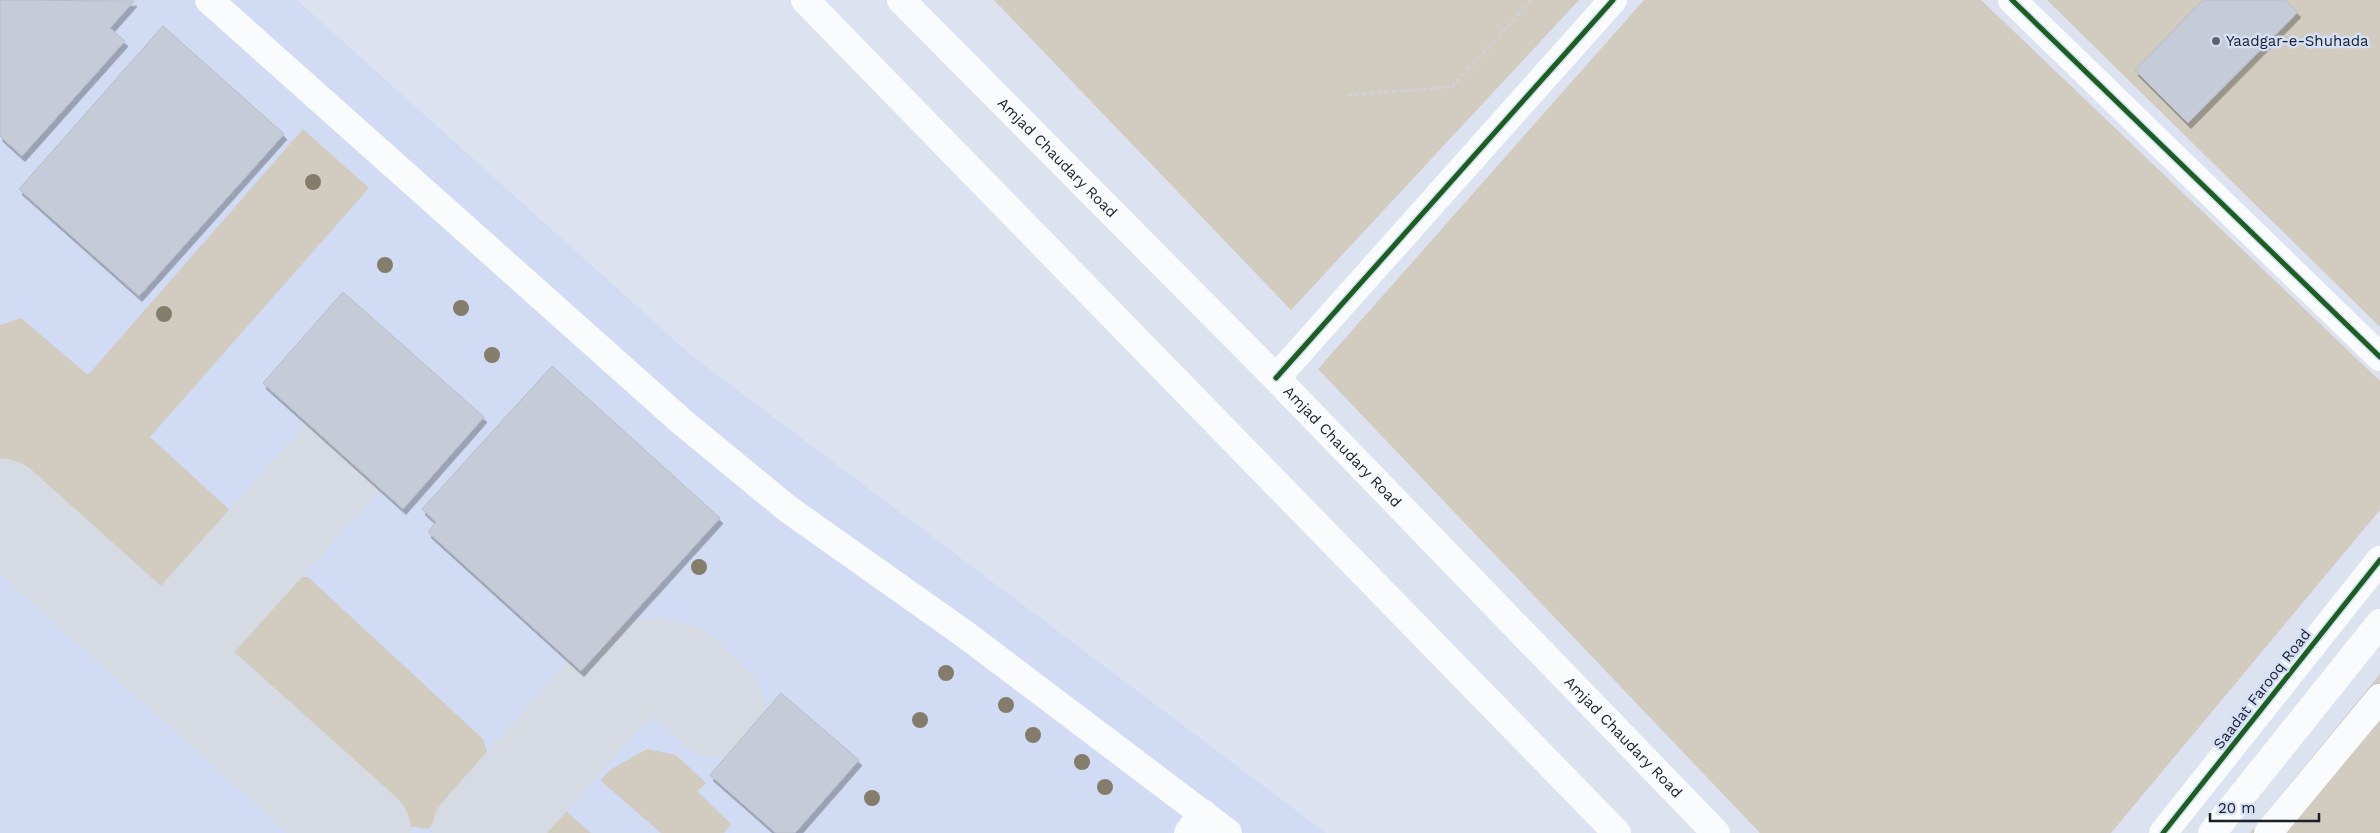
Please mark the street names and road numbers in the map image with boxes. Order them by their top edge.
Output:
street label: Amjad Chaudary Road [994,94,1121,221]
street label: Amjad Chaudary Road [1280,382,1405,511]
street label: Saadat Farooq Road [2210,625,2314,753]
street label: Amjad Chaudary Road [1561,673,1686,802]

